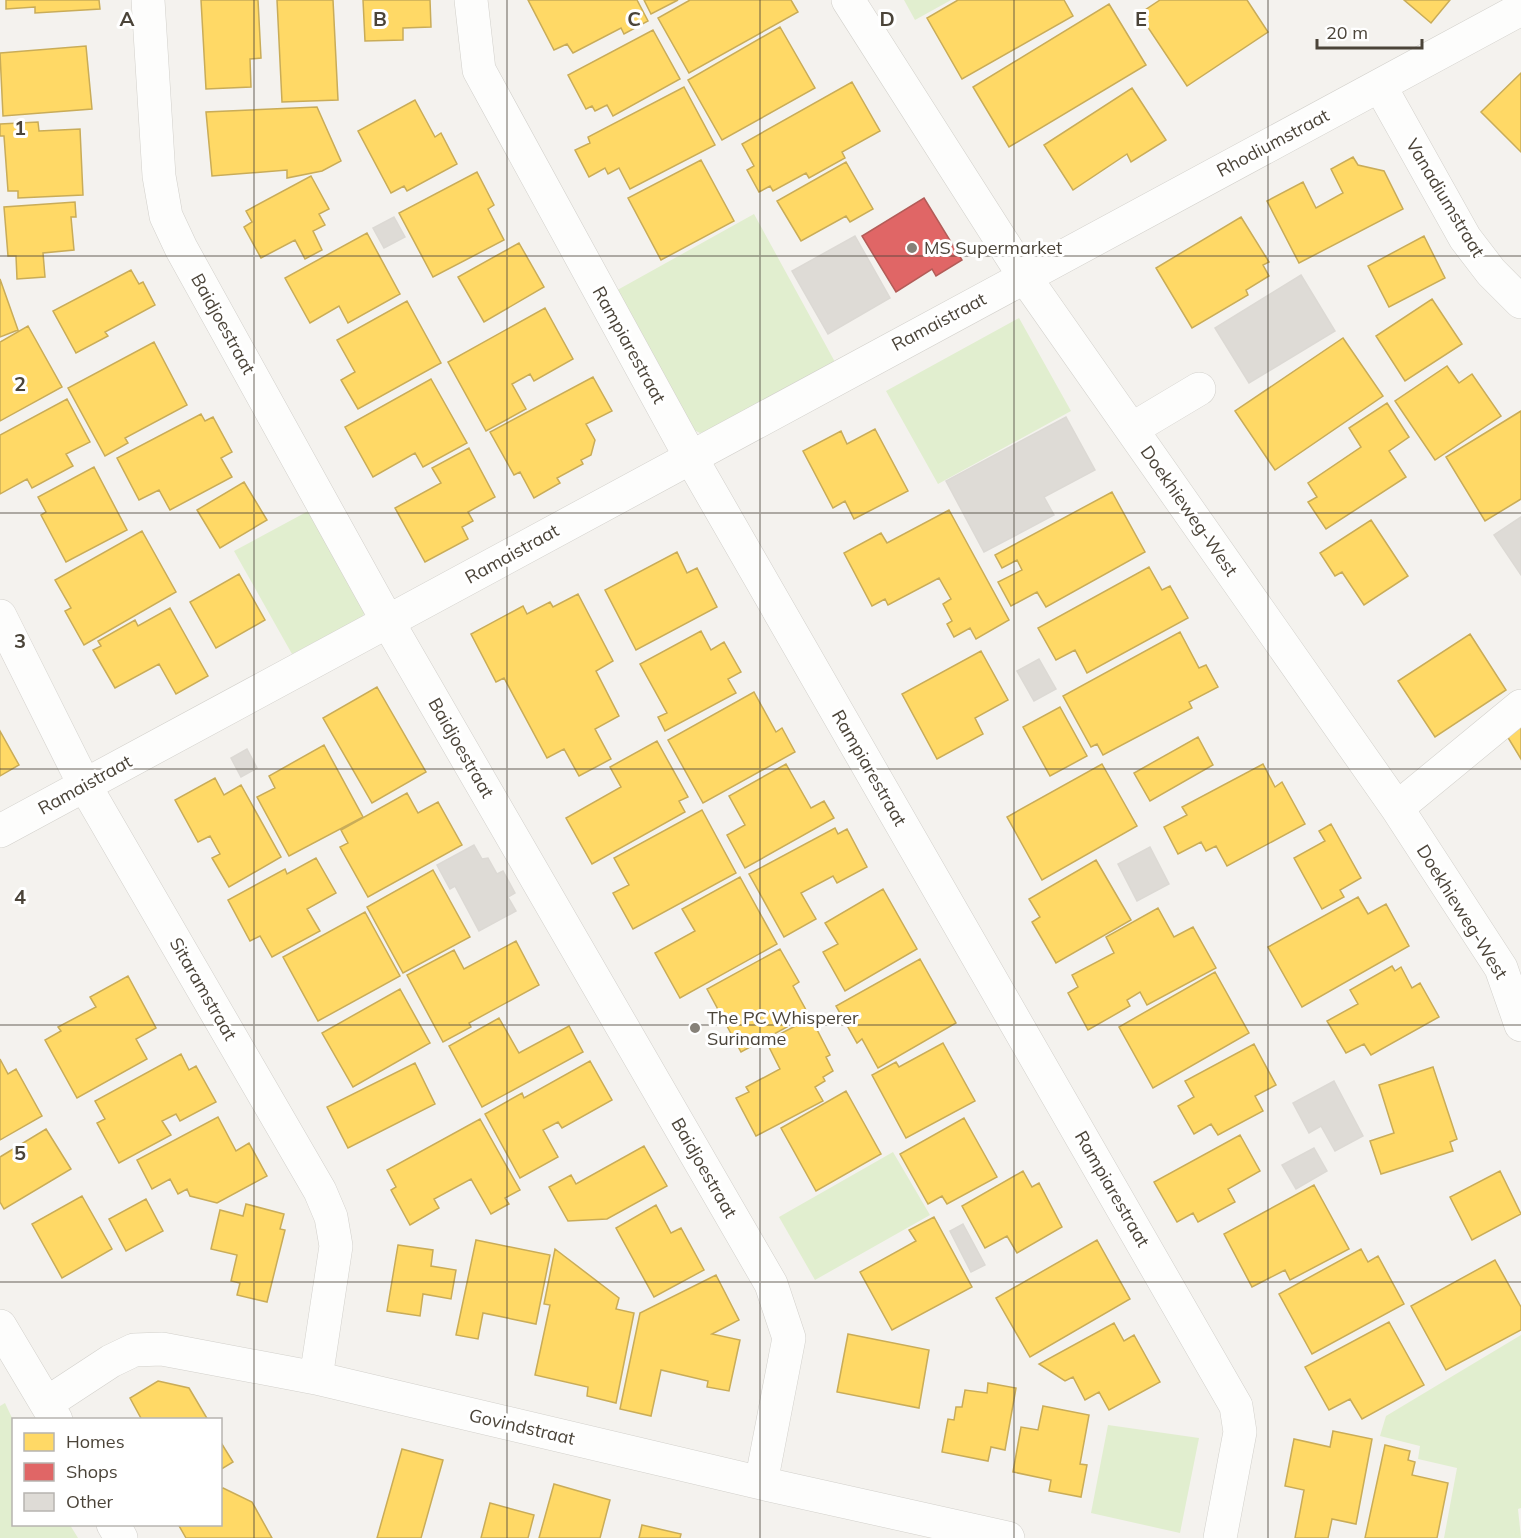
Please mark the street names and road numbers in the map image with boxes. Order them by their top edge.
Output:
street label: Rhodiumstraat [1213,103,1333,182]
street label: Vanadiumstraat [1401,134,1490,261]
street label: Baidjoestraat [186,269,261,378]
street label: Rampiarestraat [588,282,671,407]
street label: Ramaistraat [888,287,990,356]
street label: Doekhieweg-West [1136,441,1243,580]
street label: Ramaistraat [461,518,563,589]
street label: Baidjoestraat [423,694,499,802]
street label: Rampiarestraat [827,705,912,830]
street label: Ramaistraat [34,749,136,820]
street label: Doekhieweg-West [1412,840,1513,983]
street label: Sitaramstraat [165,933,242,1044]
street label: Baidjoestraat [666,1114,742,1222]
street label: Rampiarestraat [1070,1126,1155,1251]
street label: Govindstraat [467,1403,577,1450]

